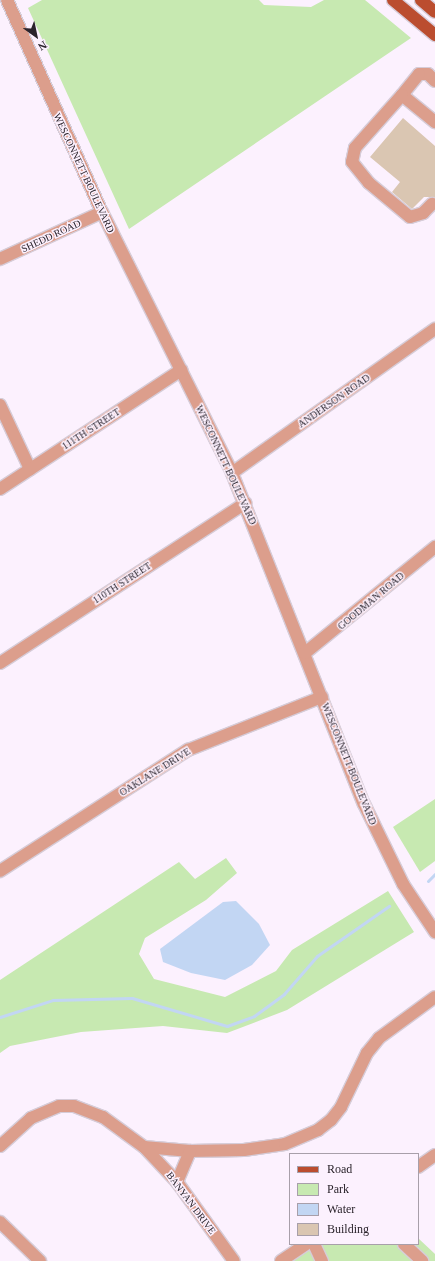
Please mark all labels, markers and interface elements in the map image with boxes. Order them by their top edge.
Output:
north arrow [16,16,56,56]
text: N [36,39,49,53]
street label: WESCONNETT BOULEVARD [51,111,117,235]
street label: SHEDD ROAD [19,217,83,255]
street label: ANDERSON ROAD [296,372,372,430]
street label: WESCONNETT BOULEVARD [193,403,259,527]
street label: 111TH STREET [60,406,122,452]
street label: 110TH STREET [91,560,153,606]
street label: GOODMAN ROAD [335,570,407,632]
street label: WESCONNETT BOULEVARD [319,701,379,827]
street label: OAKLANE DRIVE [117,745,193,799]
legend [289,1153,419,1245]
text: Road [327,1162,352,1176]
street label: BANYAN DRIVE [164,1170,218,1236]
text: Park [327,1182,349,1196]
text: Water [327,1202,355,1216]
text: Building [327,1222,369,1236]

